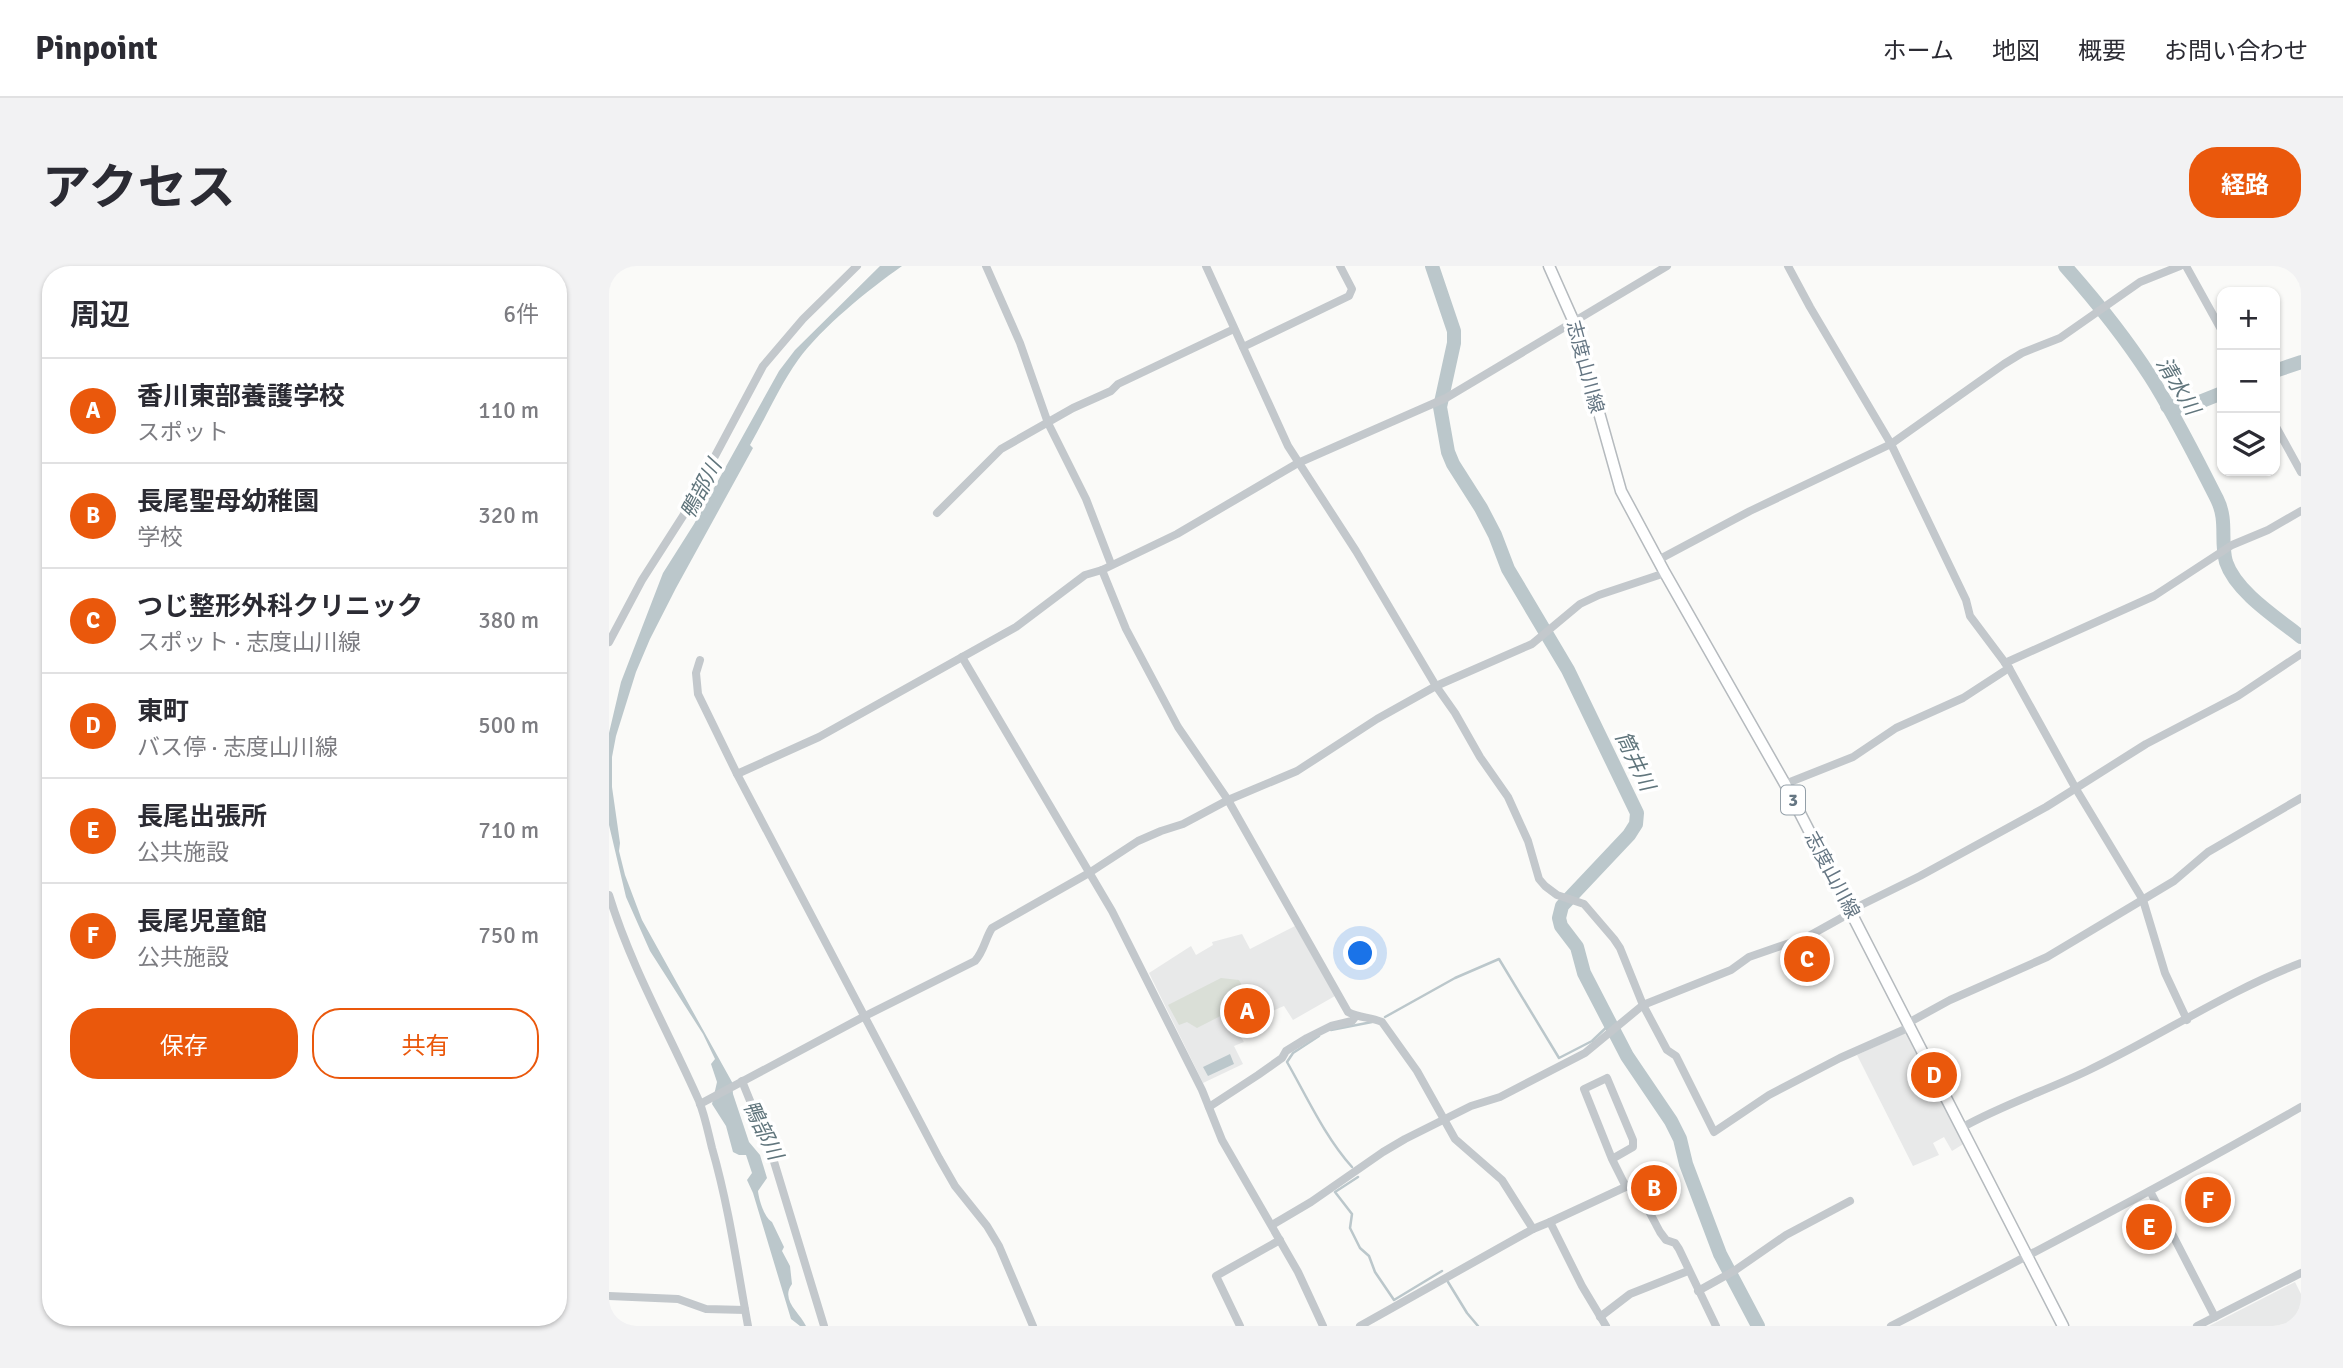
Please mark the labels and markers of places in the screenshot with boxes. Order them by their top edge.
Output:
pin: C [1784,933,1830,985]
pin: A [1224,985,1270,1037]
pin: D [1911,1049,1957,1101]
pin: B [1631,1162,1677,1214]
pin: F [2185,1174,2231,1226]
pin: E [2126,1201,2172,1253]

